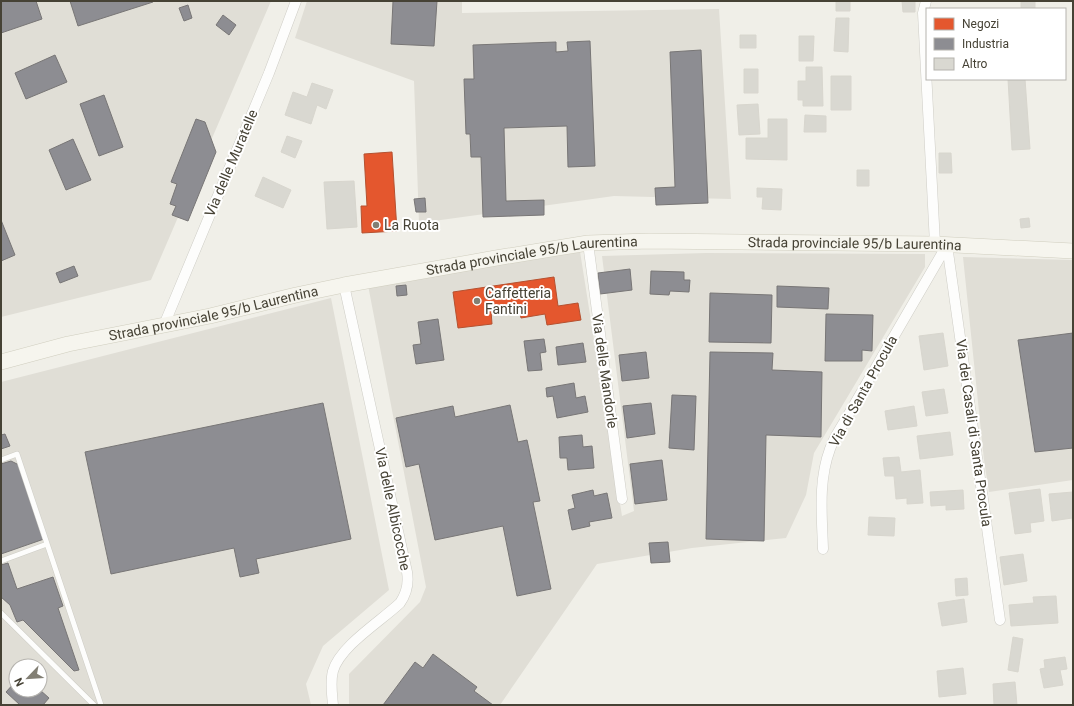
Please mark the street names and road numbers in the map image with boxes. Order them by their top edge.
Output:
street label: Via delle Muratelle [201,107,261,219]
street label: Strada provinciale 95/b Laurentina [425,233,638,278]
street label: Strada provinciale 95/b Laurentina [748,234,962,253]
street label: Strada provinciale 95/b Laurentina [107,283,320,344]
street label: Via delle Mandorle [589,313,621,429]
street label: Via di Santa Procula [826,332,900,450]
street label: Via dei Casali di Santa Procula [953,338,995,528]
street label: Via delle Albicocche [372,446,414,572]

